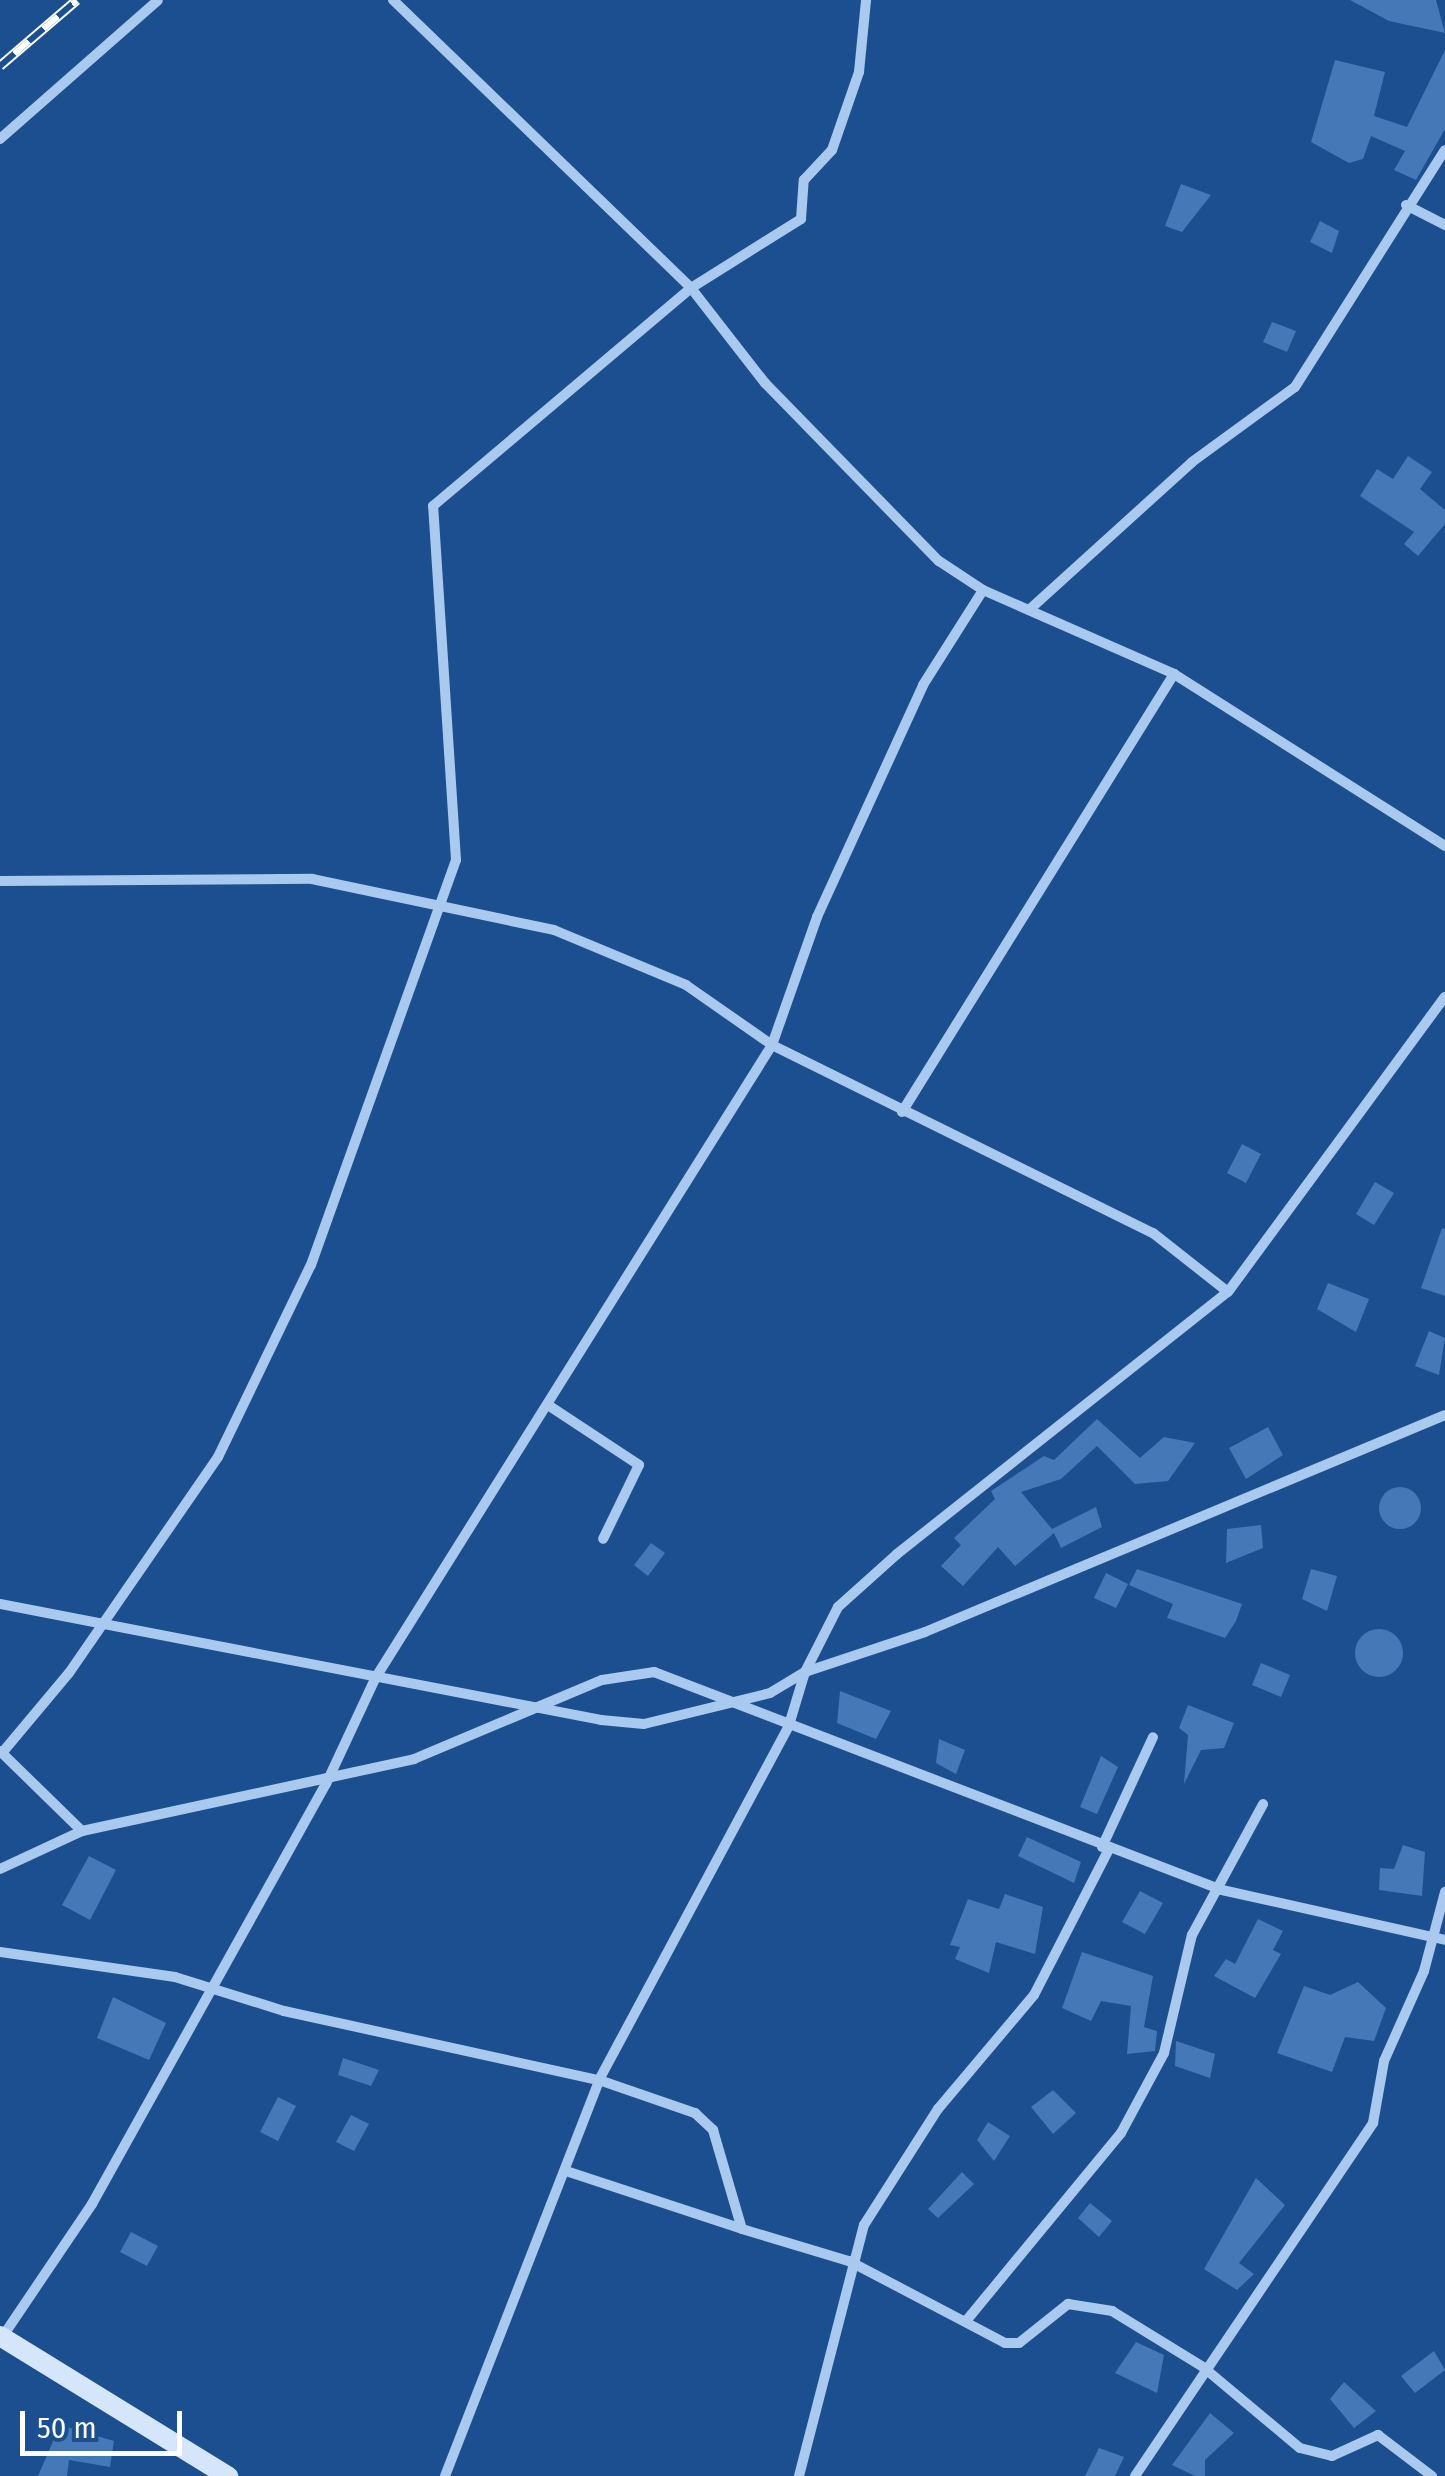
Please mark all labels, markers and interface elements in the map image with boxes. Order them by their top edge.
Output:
scale bar [25,2391,188,2453]
text: 50 m [37,2410,97,2446]

